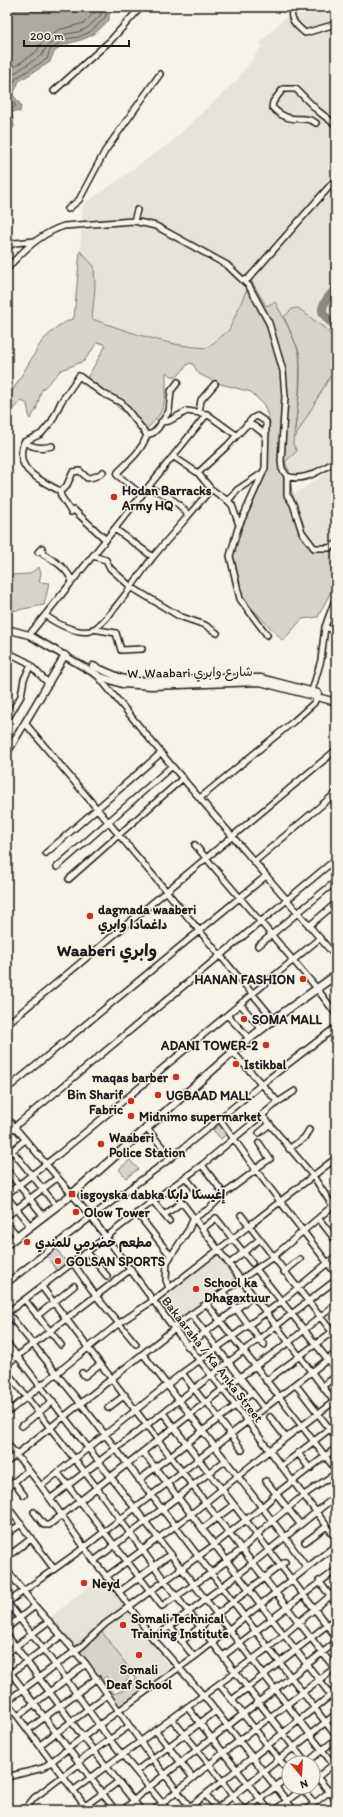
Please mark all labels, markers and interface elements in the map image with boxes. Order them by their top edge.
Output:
scale bar [24,22,129,48]
text: 200 m [30,29,64,43]
place label: Hodan Barracks Army HQ [121,483,212,514]
marker: Hodan Barracks Army HQ [109,492,119,502]
street label: W. Waabari شارع وابري [127,664,253,683]
place label: dagmada waaberi داغمادا وابري [98,902,196,935]
marker: dagmada waaberi داغمادا وابري [85,911,95,921]
district label: Waaberi وابري [57,940,157,963]
place label: HANAN FASHION [195,972,295,987]
marker: HANAN FASHION [298,974,308,984]
place label: SOMA MALL [252,1012,322,1027]
marker: SOMA MALL [239,1014,249,1024]
place label: ADANI TOWER-2 [160,1038,258,1053]
marker: ADANI TOWER-2 [261,1040,271,1050]
place label: Istikbal [244,1057,287,1072]
marker: Istikbal [231,1059,241,1069]
place label: maqas barber [91,1070,169,1086]
marker: maqas barber [171,1072,181,1082]
place label: Bin Sharif Fabric [67,1087,124,1117]
place label: UGBAAD MALL [166,1088,252,1103]
marker: UGBAAD MALL [153,1090,163,1100]
marker: Bin Sharif Fabric [126,1096,136,1106]
place label: Midnimo supermarket [139,1109,262,1125]
marker: Midnimo supermarket [126,1111,136,1121]
place label: Waaberi Police Station [109,1130,187,1160]
marker: Waaberi Police Station [96,1139,106,1149]
place label: isgoyska dabka إغيسكا دابكا [80,1187,226,1204]
marker: isgoyska dabka إغيسكا دابكا [67,1189,77,1199]
place label: Olow Tower [84,1205,151,1220]
marker: Olow Tower [71,1207,81,1217]
place label: مطعم حضرمي للمندي [35,1235,153,1255]
marker: مطعم حضرمي للمندي [22,1237,32,1247]
place label: GOLSAN SPORTS [66,1254,166,1269]
marker: GOLSAN SPORTS [53,1256,63,1266]
place label: School ka Dhagaxtuur [204,1275,271,1306]
marker: School ka Dhagaxtuur [191,1284,201,1294]
street label: Bakaaraha / Ka Anka Street [159,1293,267,1425]
place label: Neyd [92,1576,121,1592]
marker: Neyd [79,1578,89,1588]
place label: Somali Technical Training Institute [130,1611,229,1642]
marker: Somali Technical Training Institute [118,1620,128,1630]
marker: Somali Deaf School [134,1650,144,1660]
place label: Somali Deaf School [106,1662,172,1692]
north arrow [281,1755,321,1795]
text: N [298,1777,309,1791]

